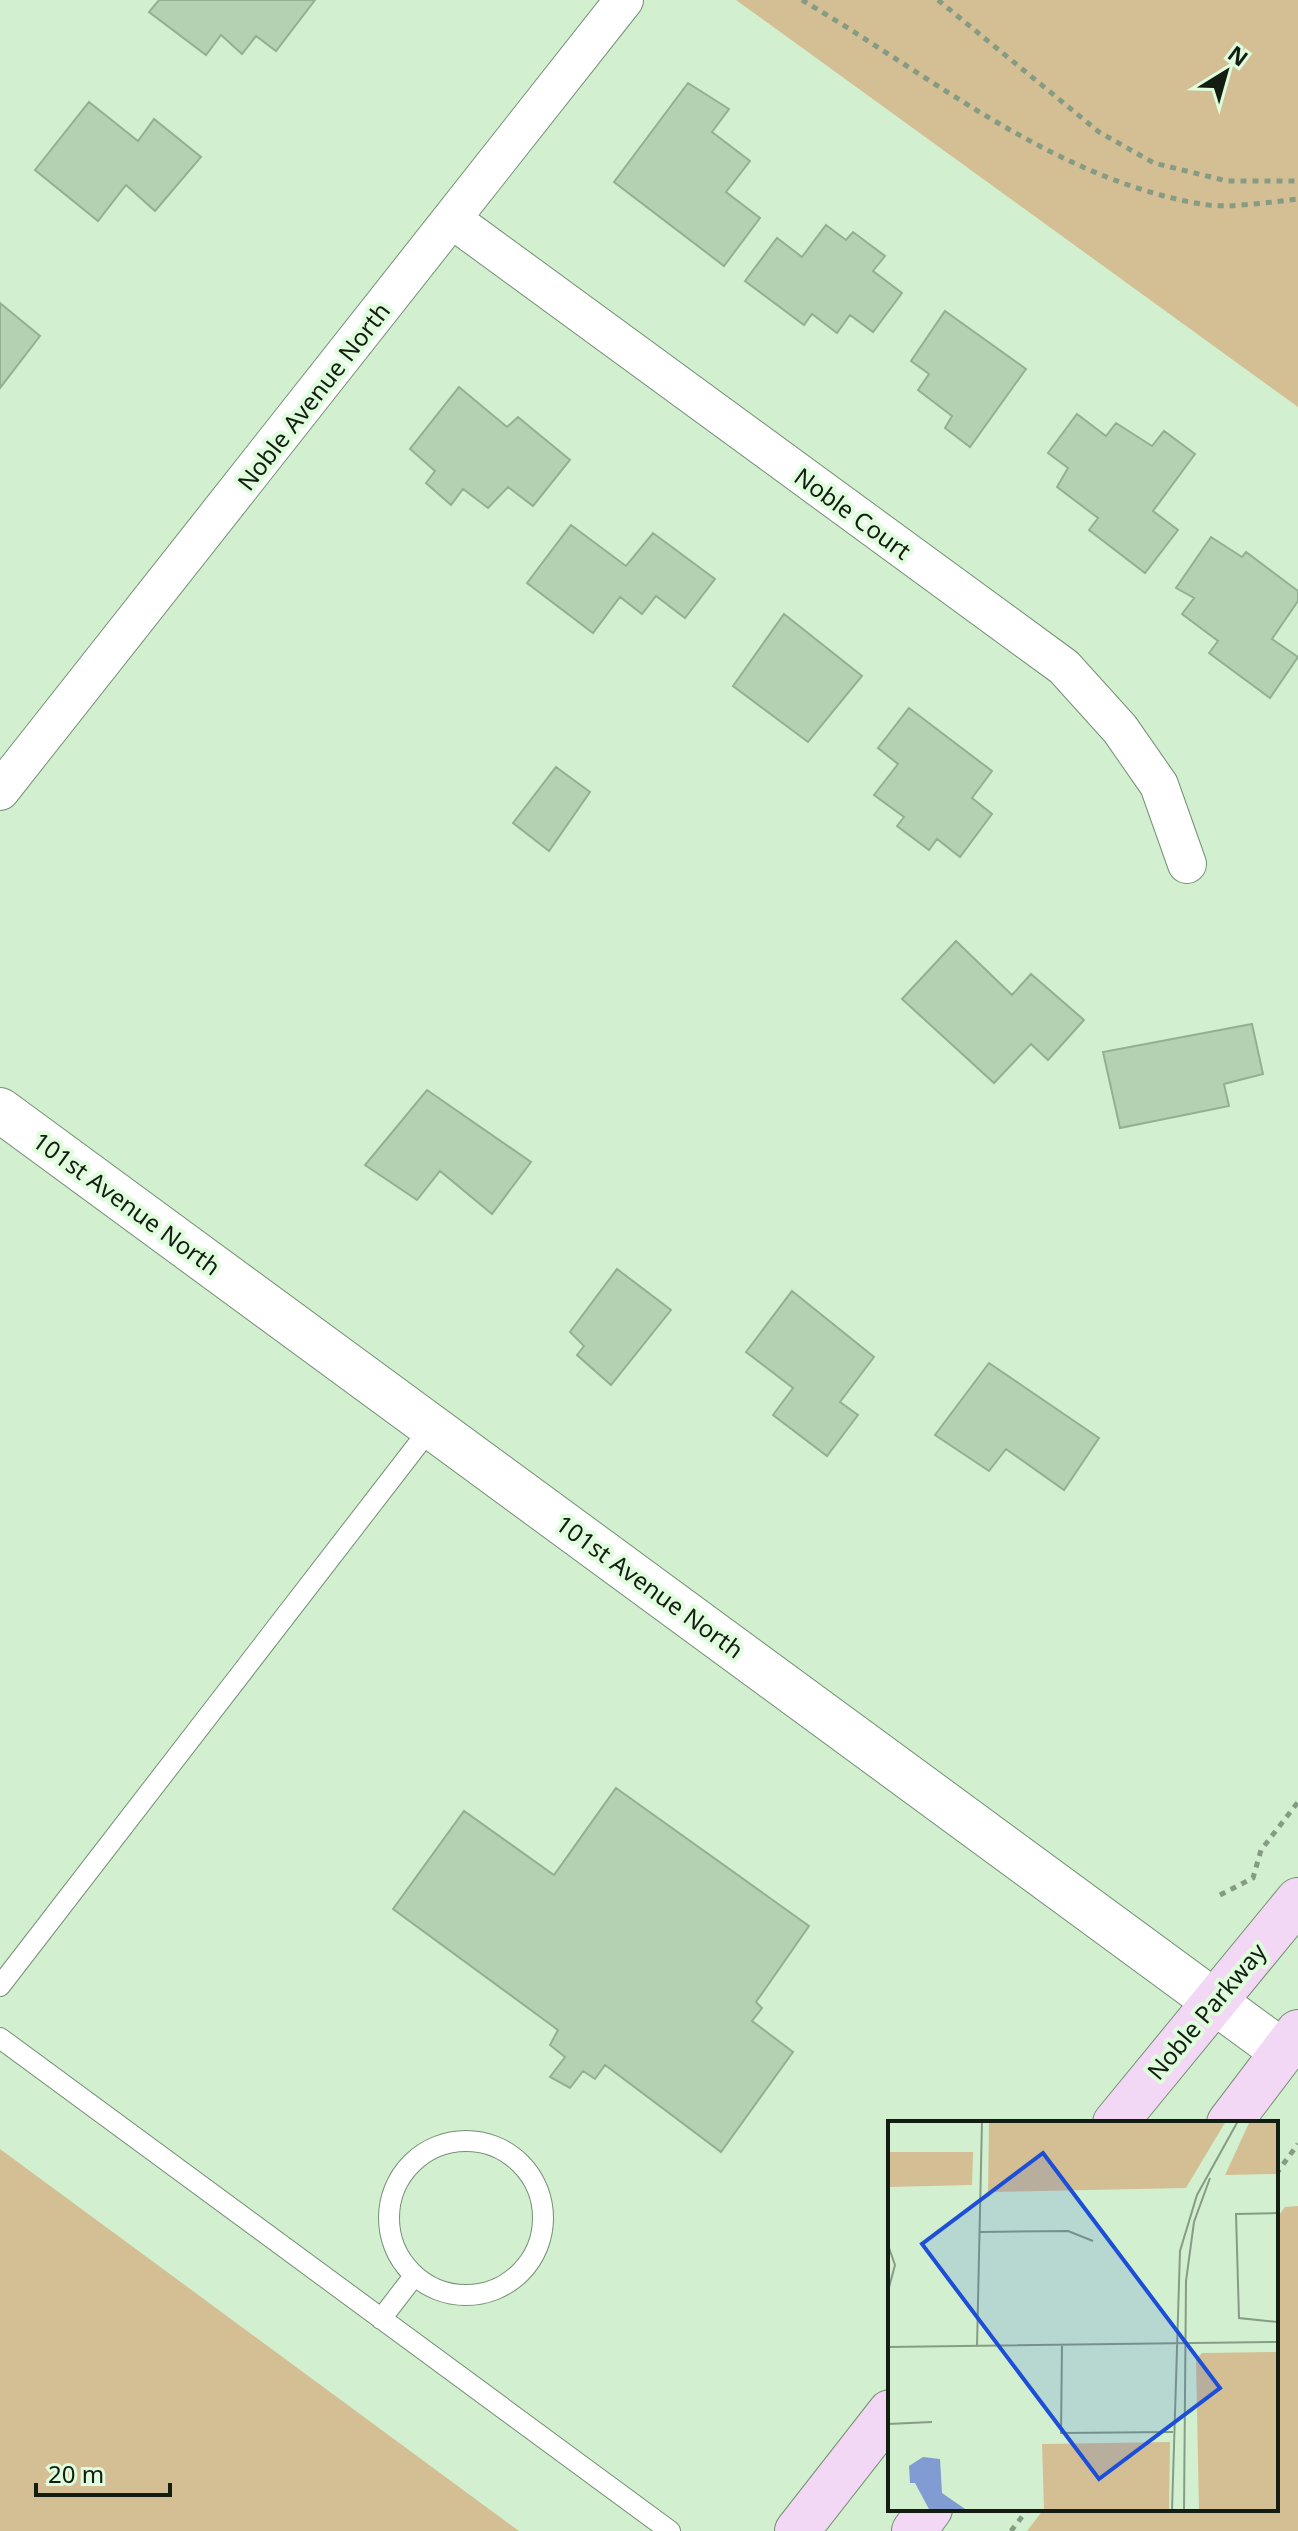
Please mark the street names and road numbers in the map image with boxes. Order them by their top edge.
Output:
street label: Noble Avenue North [229,295,397,497]
street label: Noble Court [788,460,918,567]
street label: 101st Avenue North [27,1124,227,1282]
street label: 101st Avenue North [550,1507,750,1665]
street label: Noble Parkway [1139,1935,1273,2086]

